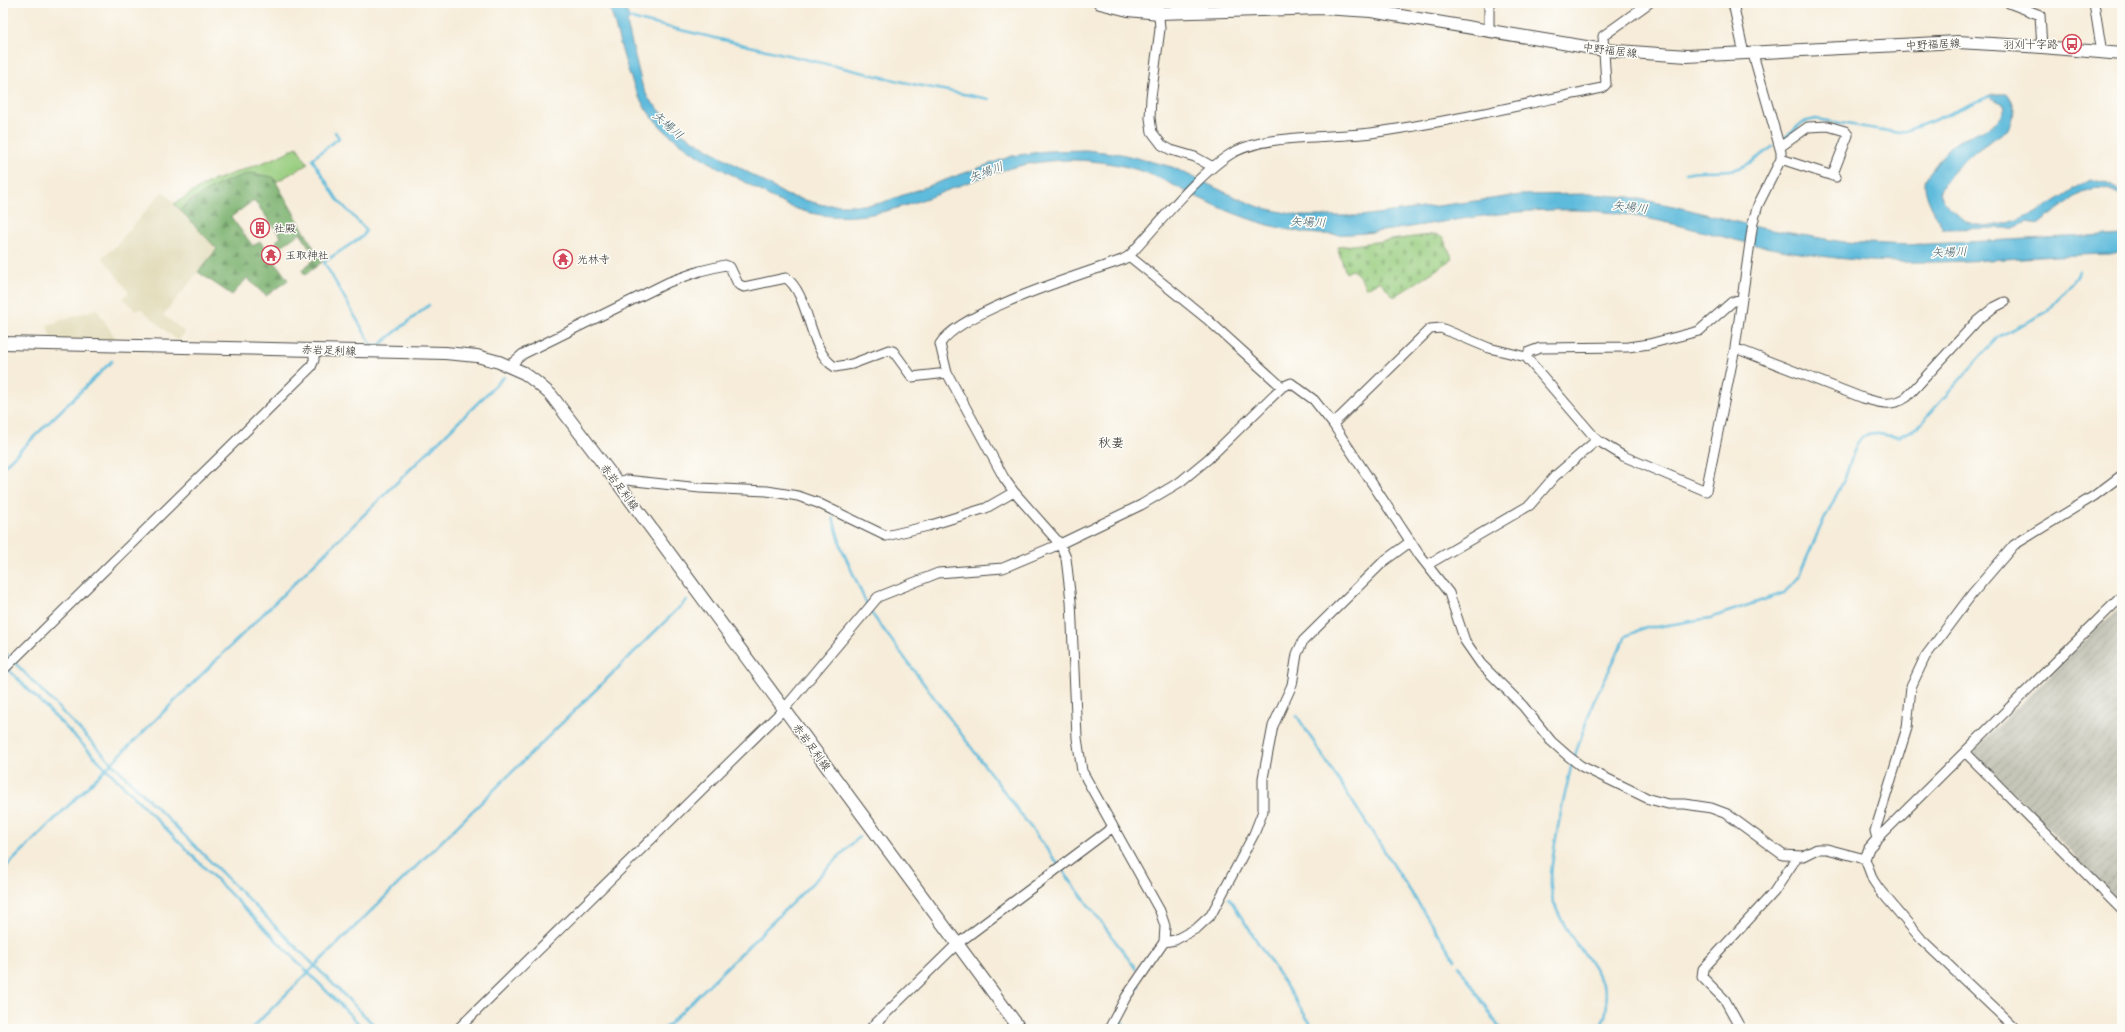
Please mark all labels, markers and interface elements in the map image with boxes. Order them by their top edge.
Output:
bus stop icon: 羽刈十字路 [2061,33,2083,55]
street label: 中野福居線 [1905,36,1961,52]
place label: 羽刈十字路 [2003,37,2058,51]
street label: 中野福居線 [1582,40,1638,60]
water label: 矢場川 [650,107,687,142]
water label: 矢場川 [966,158,1005,185]
water label: 矢場川 [1611,197,1649,216]
water label: 矢場川 [1290,213,1326,230]
building icon: 社殿 [249,217,271,239]
place label: 社殿 [274,221,296,235]
water label: 矢場川 [1931,243,1967,260]
temple icon: 玉取神社 [260,244,282,266]
place label: 玉取神社 [285,248,329,262]
temple icon: 光林寺 [552,248,574,270]
place label: 光林寺 [577,252,610,266]
street label: 赤岩足利線 [301,342,357,358]
district label: 秋妻 [1098,434,1124,451]
street label: 赤岩足利線 [598,461,642,513]
street label: 赤岩足利線 [790,721,834,773]

